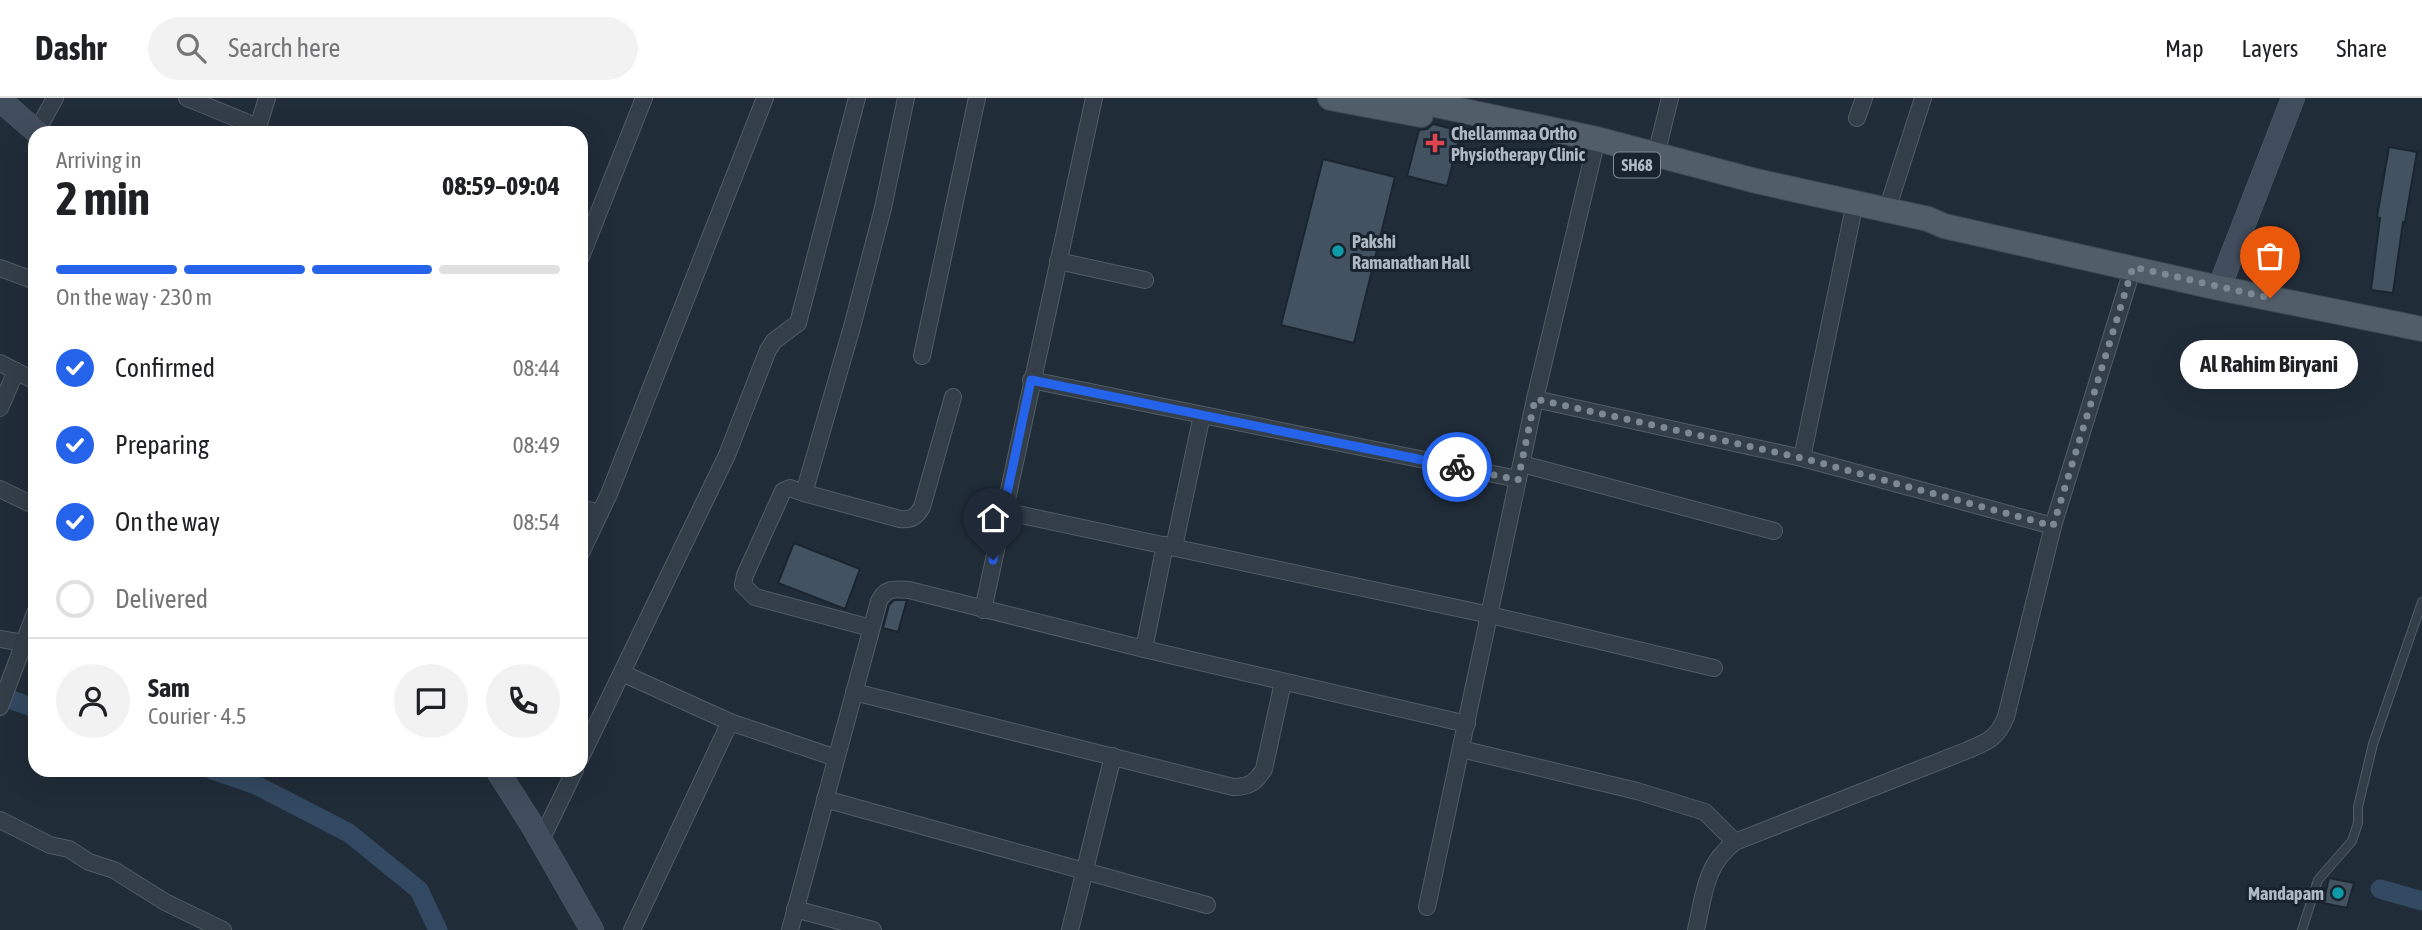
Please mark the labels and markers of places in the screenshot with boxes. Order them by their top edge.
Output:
place label: Chellammaa Ortho Physiotherapy Clinic [1451,123,1585,165]
marker: Chellammaa Ortho Physiotherapy Clinic [1425,133,1445,153]
pin [2240,226,2300,298]
place label: Pakshi Ramanathan Hall [1352,231,1470,273]
marker: Pakshi Ramanathan Hall [1330,243,1346,259]
callout: Al Rahim Biryani [2181,340,2359,389]
pin [963,488,1023,560]
place label: Mandapam [2248,883,2324,904]
marker: Mandapam [2330,885,2346,901]

